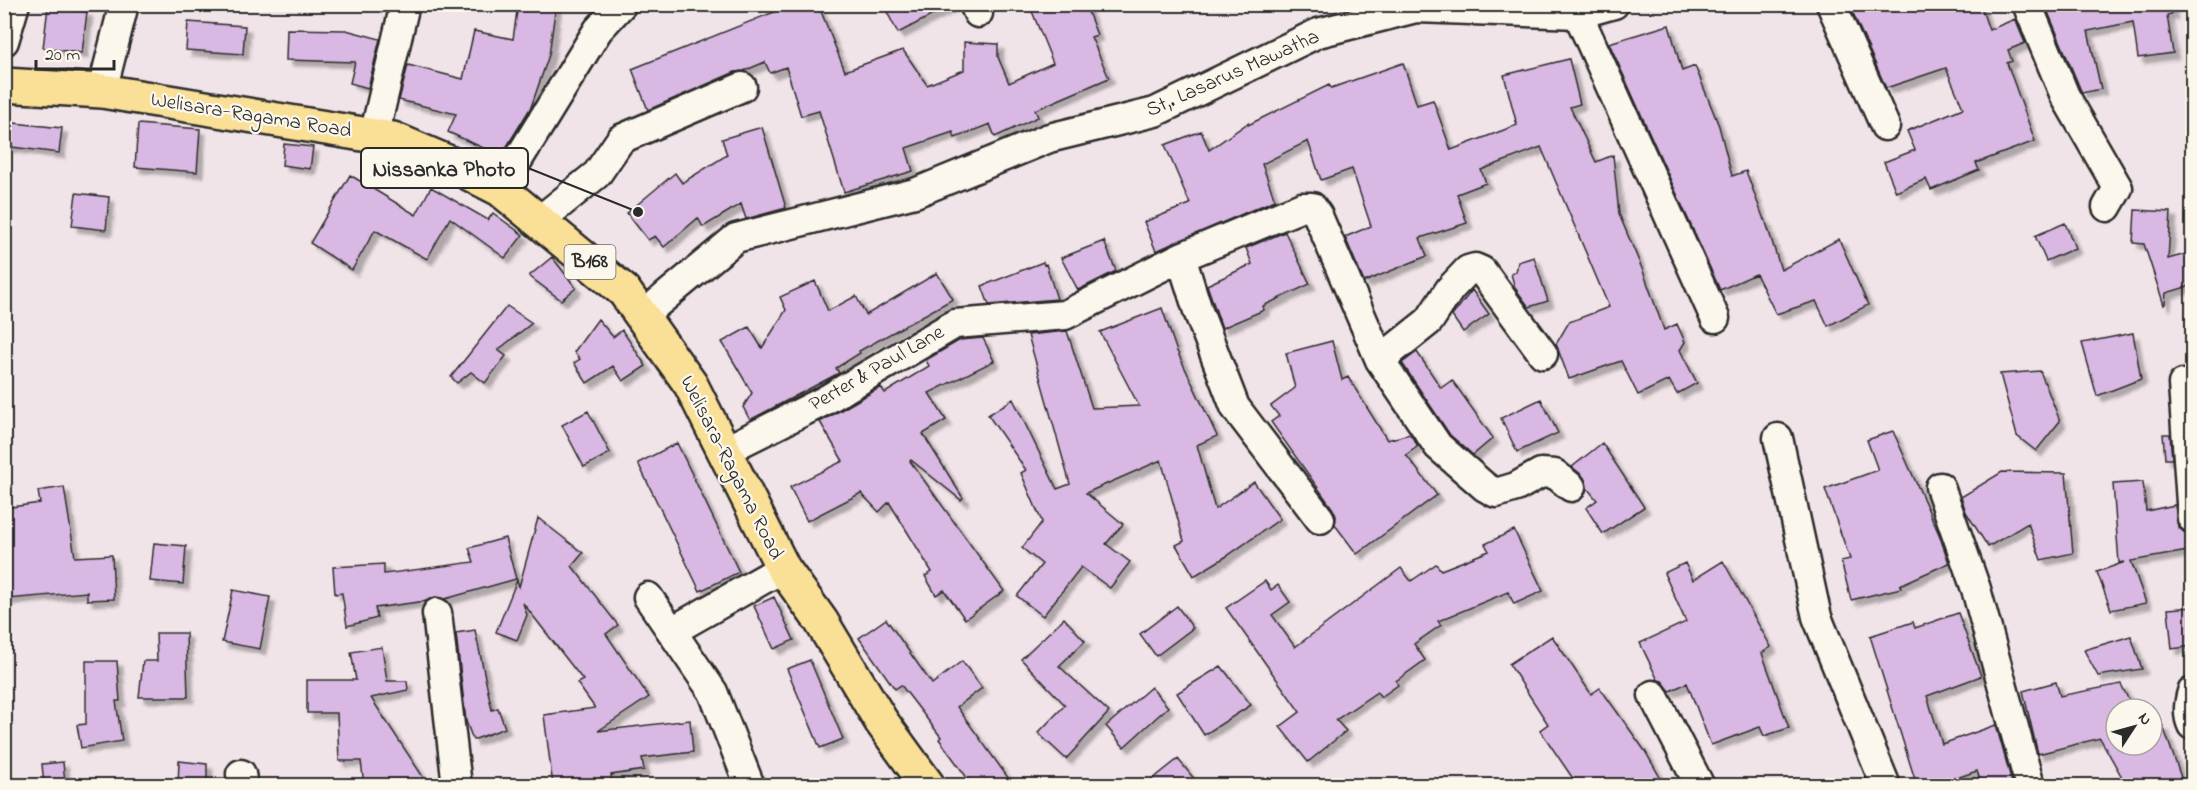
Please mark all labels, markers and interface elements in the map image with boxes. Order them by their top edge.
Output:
street label: St,. Lasarus Mawatha [1142,22,1324,126]
scale bar [36,33,114,71]
text: 20 m [45,43,80,69]
street label: Welisara-Ragama Road [148,85,354,149]
callout: Nissanka Photo [361,148,528,188]
text: Nissanka Photo [372,155,516,187]
road number: B168 [564,245,616,279]
street label: Perter & Paul Lane [804,318,951,420]
street label: Welisara-Ragama Road [670,371,791,566]
north arrow [2104,697,2164,757]
text: N [2132,708,2158,731]

